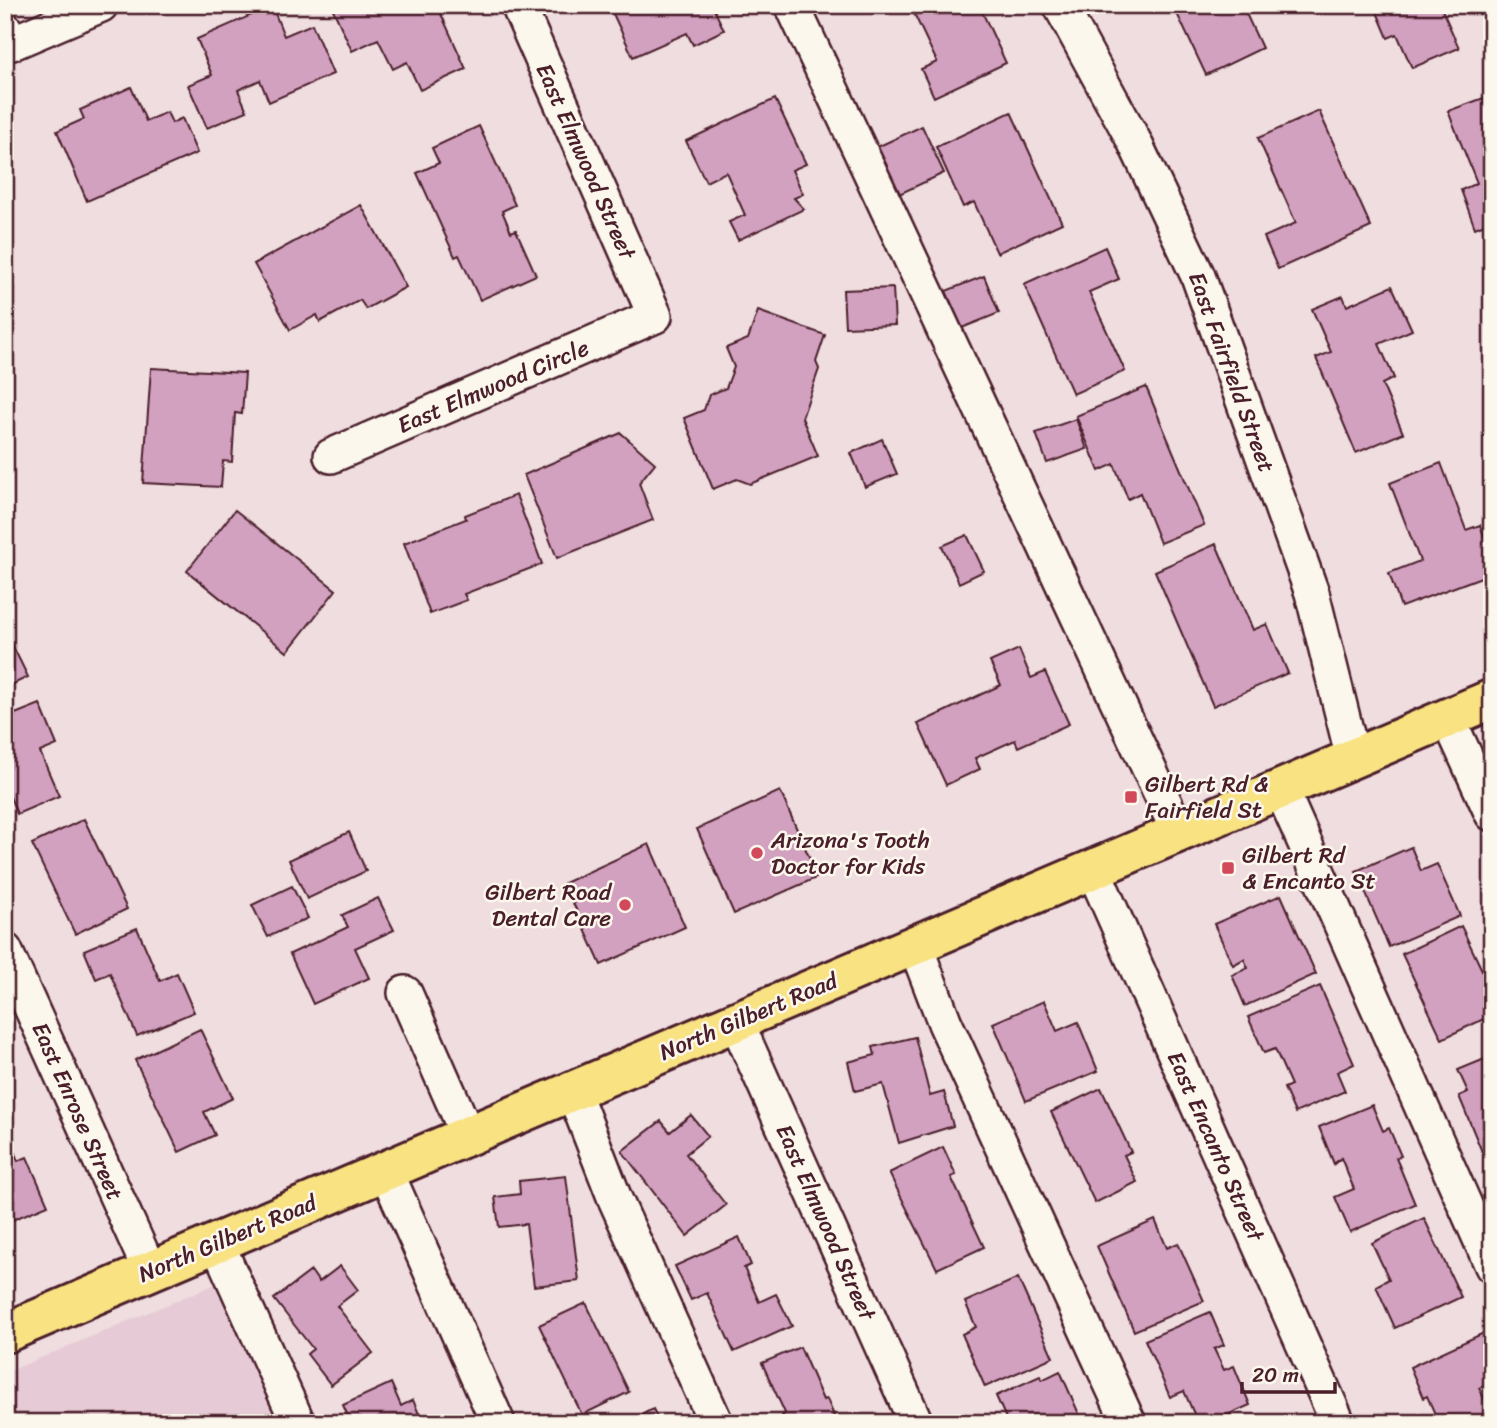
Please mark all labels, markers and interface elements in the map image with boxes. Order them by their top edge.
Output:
street label: East Elmwood Street [524,56,648,268]
street label: East Fairfield Street [1176,266,1287,478]
street label: East Elmwood Circle [391,327,596,445]
place label: Gilbert Rd & Fairfield St [1145,764,1268,831]
marker: Gilbert Rd & Fairfield St [1123,789,1139,805]
place label: Arizona's Tooth Doctor for Kids [770,820,930,887]
place label: Gilbert Rd & Encanto St [1242,835,1375,902]
marker: Arizona's Tooth Doctor for Kids [749,845,765,861]
marker: Gilbert Rd & Encanto St [1220,860,1236,876]
place label: Gilbert Road Dental Care [485,872,613,939]
marker: Gilbert Road Dental Care [617,897,633,913]
street label: North Gilbert Road [653,960,846,1073]
street label: East Enrose Street [20,1015,135,1207]
street label: East Encanto Street [1155,1044,1277,1250]
street label: East Elmwood Street [764,1117,888,1329]
street label: North Gilbert Road [132,1182,325,1295]
scale bar [1242,1351,1334,1395]
text: 20 m [1252,1356,1299,1394]

